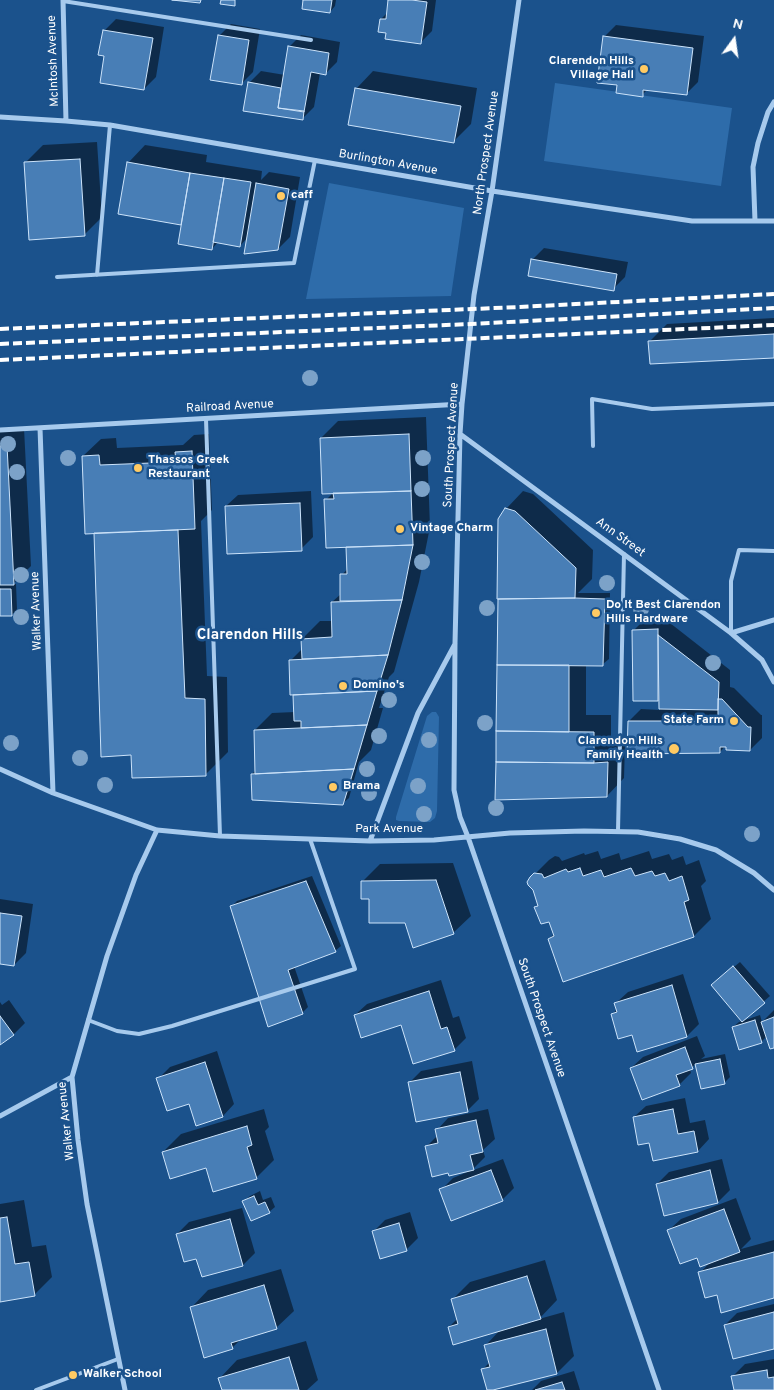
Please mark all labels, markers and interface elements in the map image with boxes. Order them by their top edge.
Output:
street label: McIntosh Avenue [45,15,63,107]
north arrow [709,15,759,65]
text: N [731,15,745,34]
place label: Clarendon Hills Village Hall [549,55,634,83]
marker: Clarendon Hills Village Hall [638,63,650,75]
street label: North Prospect Avenue [471,90,503,216]
street label: Burlington Avenue [338,147,438,179]
place label: caff [291,189,313,203]
marker: caff [275,190,287,202]
street label: South Prospect Avenue [442,382,462,508]
street label: Railroad Avenue [186,398,274,416]
place label: Thassos Greek Restaurant [148,454,229,482]
marker: Thassos Greek Restaurant [132,462,144,474]
street label: Ann Street [592,515,648,561]
place label: Vintage Charm [410,522,493,536]
marker: Vintage Charm [394,523,406,535]
street label: Walker Avenue [28,571,46,651]
place label: Do It Best Clarendon Hills Hardware [606,599,721,627]
marker: Do It Best Clarendon Hills Hardware [590,607,602,619]
district label: Clarendon Hills [197,627,303,645]
place label: Domino's [353,679,405,693]
marker: Domino's [337,680,349,692]
place label: State Farm [663,714,724,728]
marker: State Farm [728,715,740,727]
place label: Clarendon Hills Family Health [578,735,663,763]
marker: Clarendon Hills Family Health [667,742,681,756]
place label: Brama [343,780,380,794]
marker: Brama [327,781,339,793]
street label: Park Avenue [355,823,423,837]
street label: South Prospect Avenue [514,956,568,1080]
street label: Walker Avenue [56,1081,78,1161]
place label: Walker School [83,1368,162,1382]
marker: Walker School [67,1369,79,1381]

